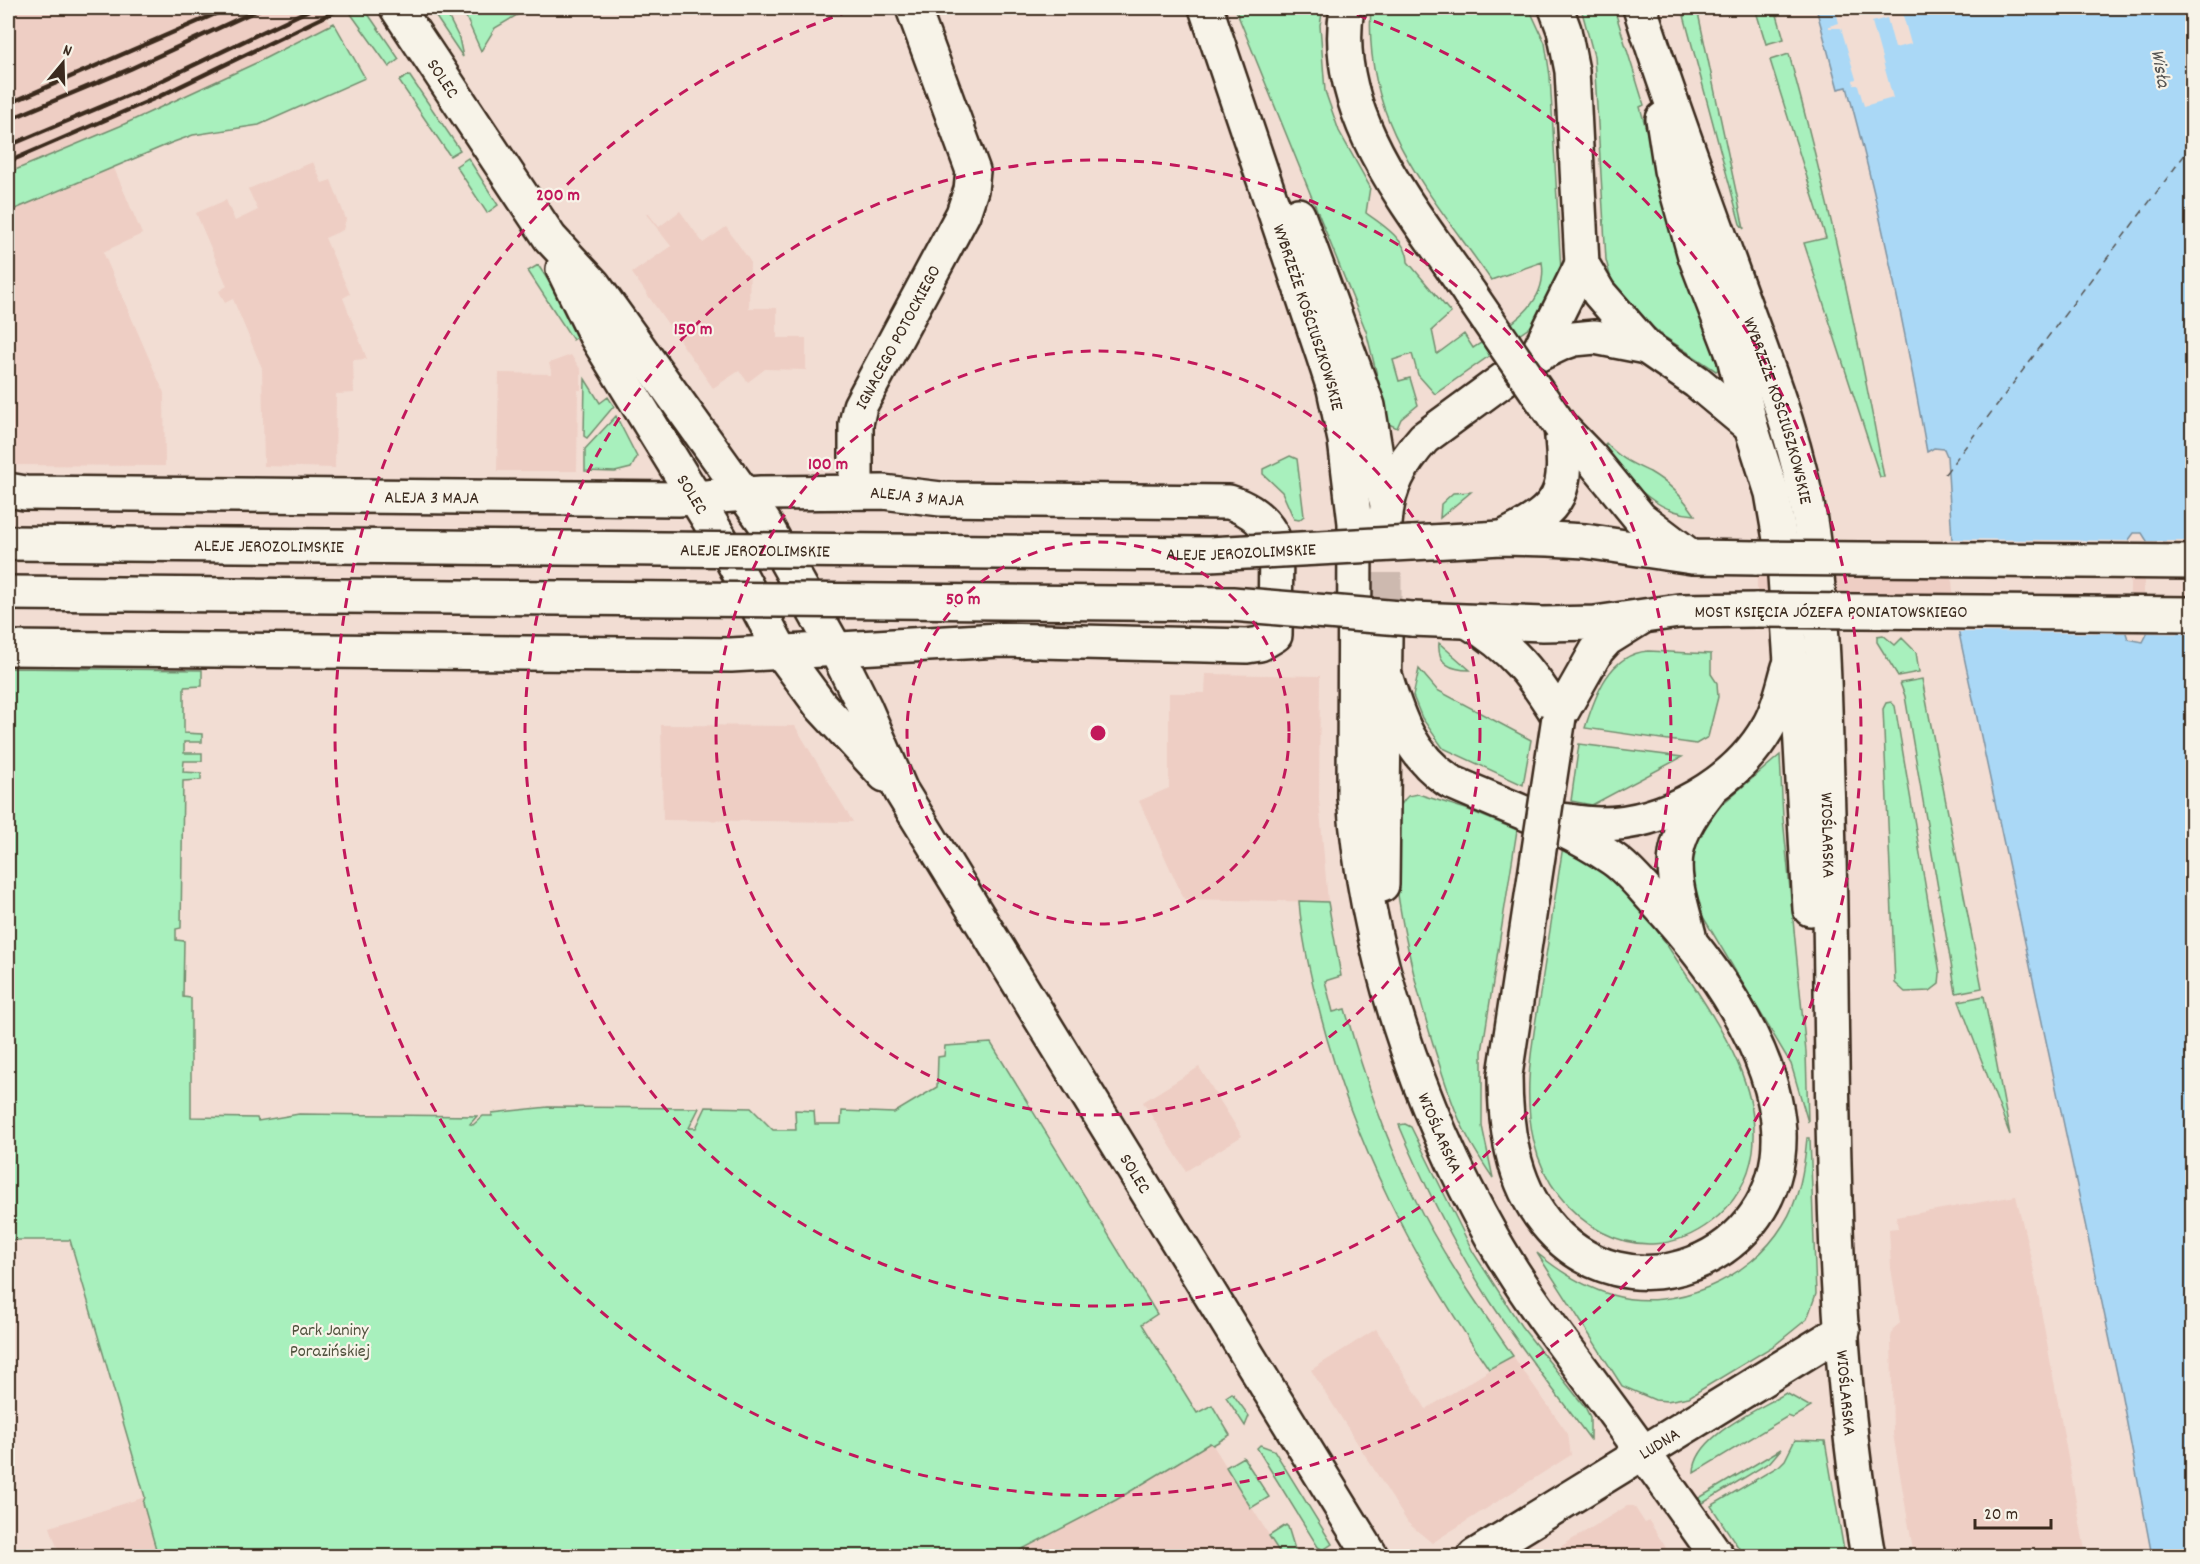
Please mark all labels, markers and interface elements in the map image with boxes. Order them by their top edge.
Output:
north arrow [33,33,93,93]
text: N [60,39,75,63]
water label: Wisła [2142,47,2176,91]
street label: SOLEC [419,55,464,104]
text: 200 m [536,184,580,209]
street label: WYBRZEŻE KOŚCIUSZKOWSKIE [1265,221,1348,413]
street label: IGNACEGO POTOCKIEGO [850,261,948,415]
street label: WYBRZEŻE KOŚCIUSZKOWSKIE [1735,314,1817,507]
text: 150 m [674,318,712,343]
text: 100 m [808,453,848,478]
street label: SOLEC [669,470,713,520]
street label: ALEJA 3 MAJA [870,482,965,514]
street label: ALEJA 3 MAJA [384,486,479,512]
street label: ALEJE JEROZOLIMSKIE [194,535,344,561]
street label: ALEJE JEROZOLIMSKIE [1166,538,1317,569]
street label: ALEJE JEROZOLIMSKIE [680,539,830,566]
text: 50 m [946,588,980,613]
street label: MOST KSIĘCIA JÓZEFA PONIATOWSKIEGO [1694,601,1968,626]
centre of rings [1088,723,1108,743]
street label: WIOŚLARSKA [1812,792,1840,879]
street label: WIOŚLARSKA [1410,1090,1467,1179]
street label: SOLEC [1112,1150,1156,1199]
park label: Park Janiny Porazińskiej [290,1319,370,1365]
street label: WIOŚLARSKA [1828,1349,1861,1437]
street label: LUDNA [1635,1423,1686,1467]
scale bar [1975,1492,2052,1530]
text: 20 m [1984,1503,2018,1528]

